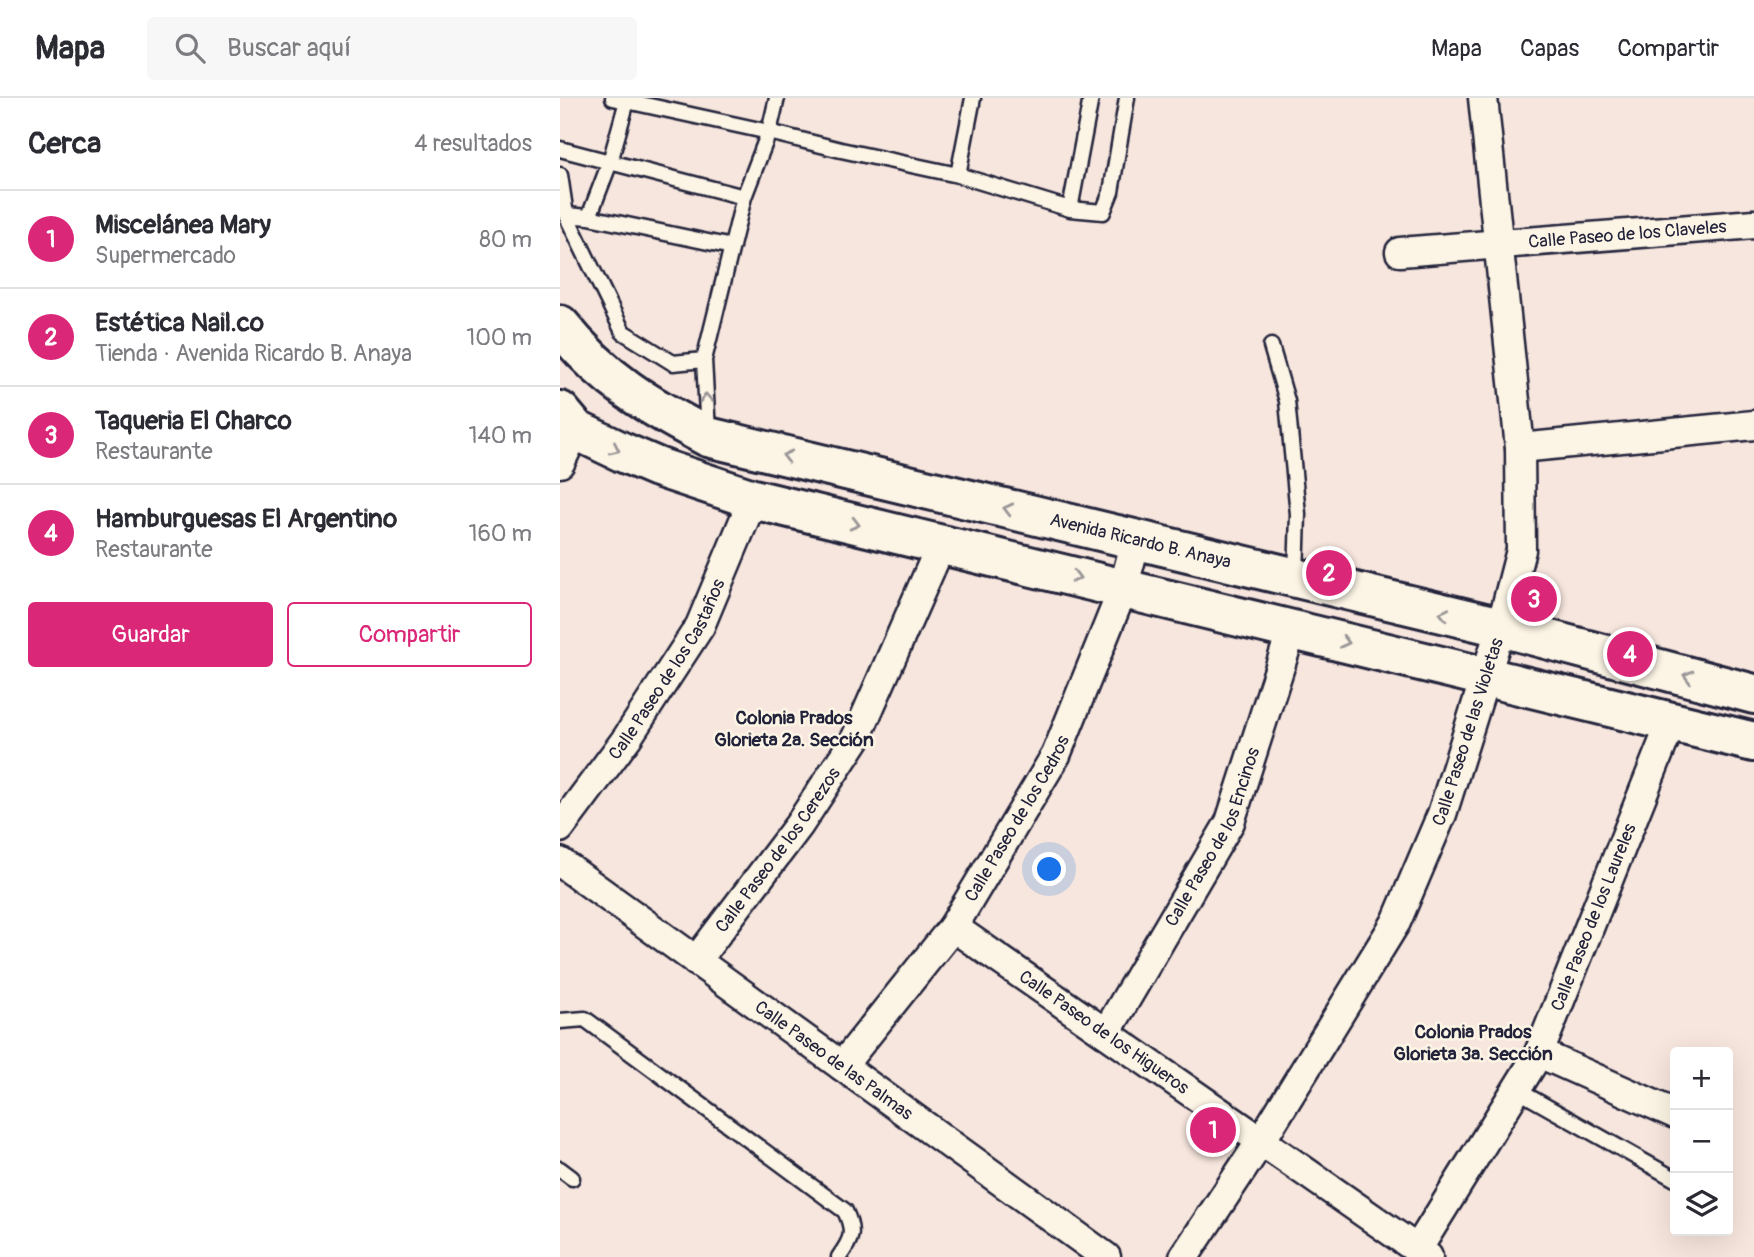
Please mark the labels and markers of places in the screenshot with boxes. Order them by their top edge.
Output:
pin: 2 [1306,547,1352,599]
pin: 3 [1511,573,1557,625]
pin: 4 [1607,628,1653,680]
pin: 1 [1190,1104,1236,1156]

